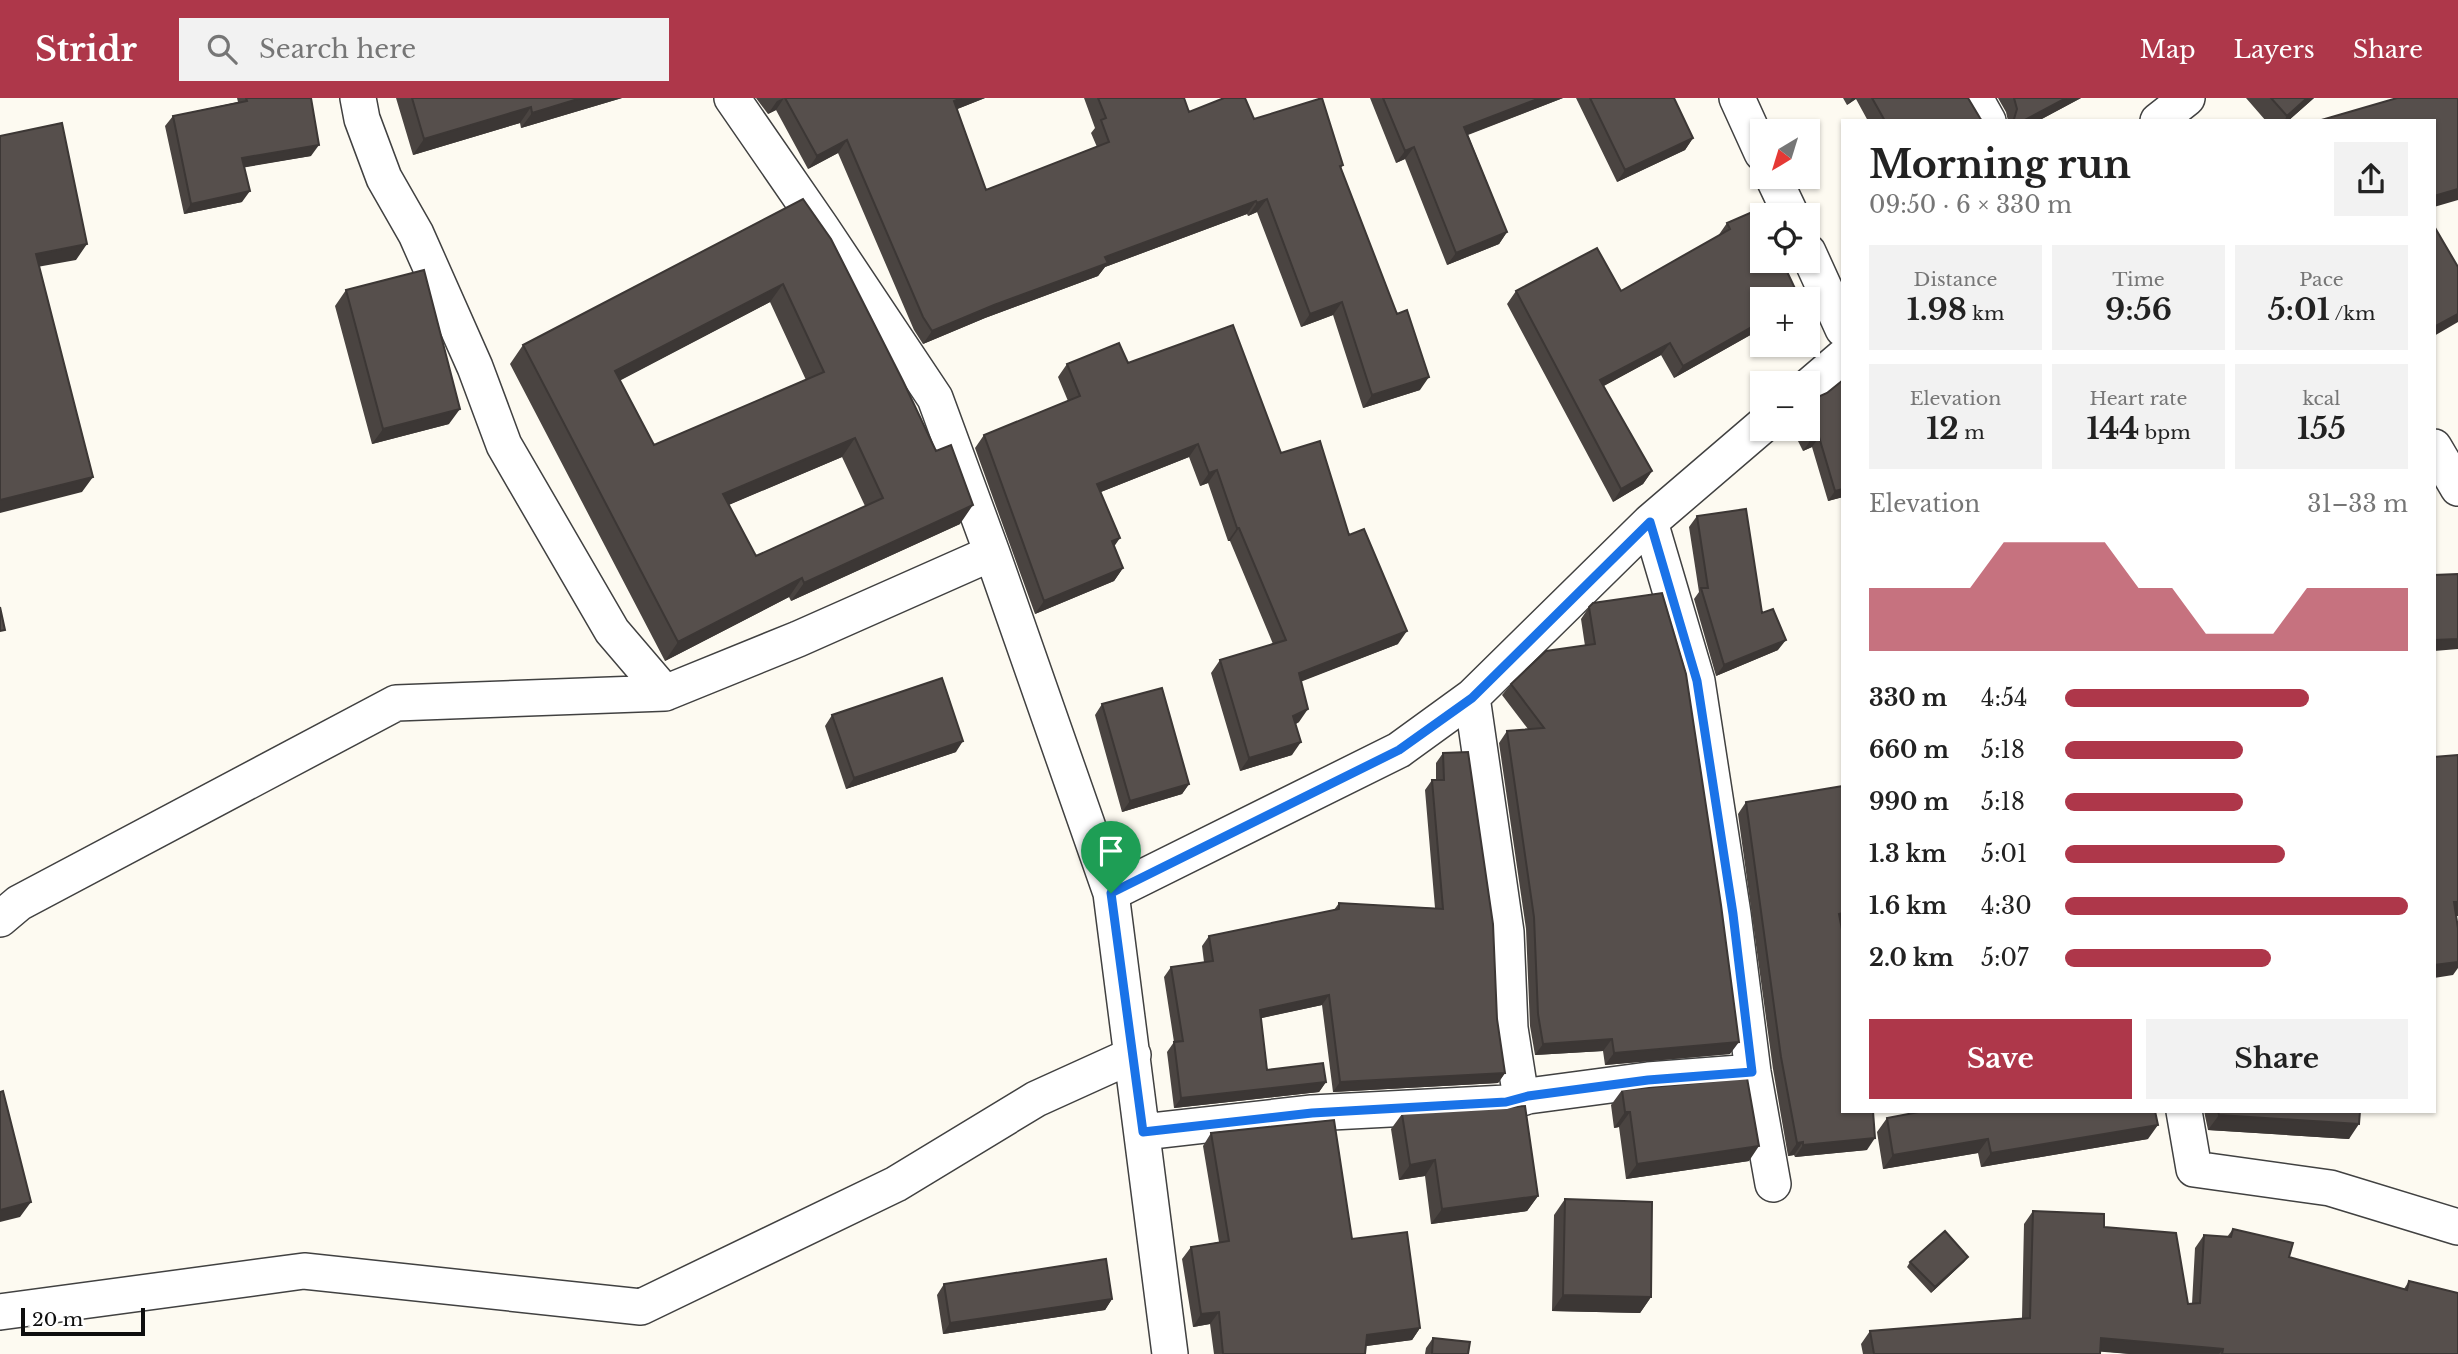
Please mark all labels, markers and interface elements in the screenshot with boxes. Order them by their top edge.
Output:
search box [179,18,669,81]
text: Stridr [35,29,137,70]
icon: search [203,30,241,68]
text: Search here [259,33,416,65]
text: Map [2140,35,2196,64]
text: Layers [2234,35,2315,64]
text: Share [2353,35,2423,64]
north arrow [1750,119,1820,189]
map controls [1750,119,1820,441]
text: Morning run [1869,141,2131,188]
button: share [2334,142,2408,216]
text: 09:50 · 6 × 330 m [1869,191,2072,219]
button: locate [1750,203,1820,273]
text: Distance [1914,268,1997,291]
text: Time [2112,268,2165,291]
text: Pace [2299,268,2344,291]
button: + [1750,287,1820,357]
text: 1.98 [1907,291,1967,328]
text: 9:56 [2105,291,2172,328]
text: 5:01 [2268,291,2330,328]
text: km [1967,302,2004,325]
text: /km [2330,302,2375,325]
button: − [1750,371,1820,441]
text: Elevation [1910,387,2001,410]
text: Heart rate [2090,387,2187,410]
text: kcal [2303,387,2340,410]
text: 12 [1926,410,1959,447]
text: 144 [2086,410,2139,447]
text: 155 [2297,410,2346,447]
text: m [1959,421,1985,444]
text: bpm [2139,421,2191,444]
text: Elevation [1869,490,1980,518]
text: 31–33 m [2307,490,2408,518]
text: 330 m [1869,684,1947,712]
text: 4:54 [1981,684,2028,712]
text: 660 m [1869,736,1949,764]
text: 5:18 [1981,736,2025,764]
text: 990 m [1869,788,1949,816]
text: 5:18 [1981,788,2025,816]
pin [1081,821,1141,893]
icon: arrive [1092,832,1130,870]
text: 1.3 km [1869,840,1947,868]
text: 5:01 [1981,840,2027,868]
text: 1.6 km [1869,892,1947,920]
text: 4:30 [1981,892,2032,920]
text: 2.0 km [1869,944,1954,972]
text: 5:07 [1981,944,2029,972]
button: Save [1869,1019,2132,1099]
button: Share [2146,1019,2408,1099]
scale bar [21,1305,145,1337]
text: 20 m [32,1308,83,1331]

